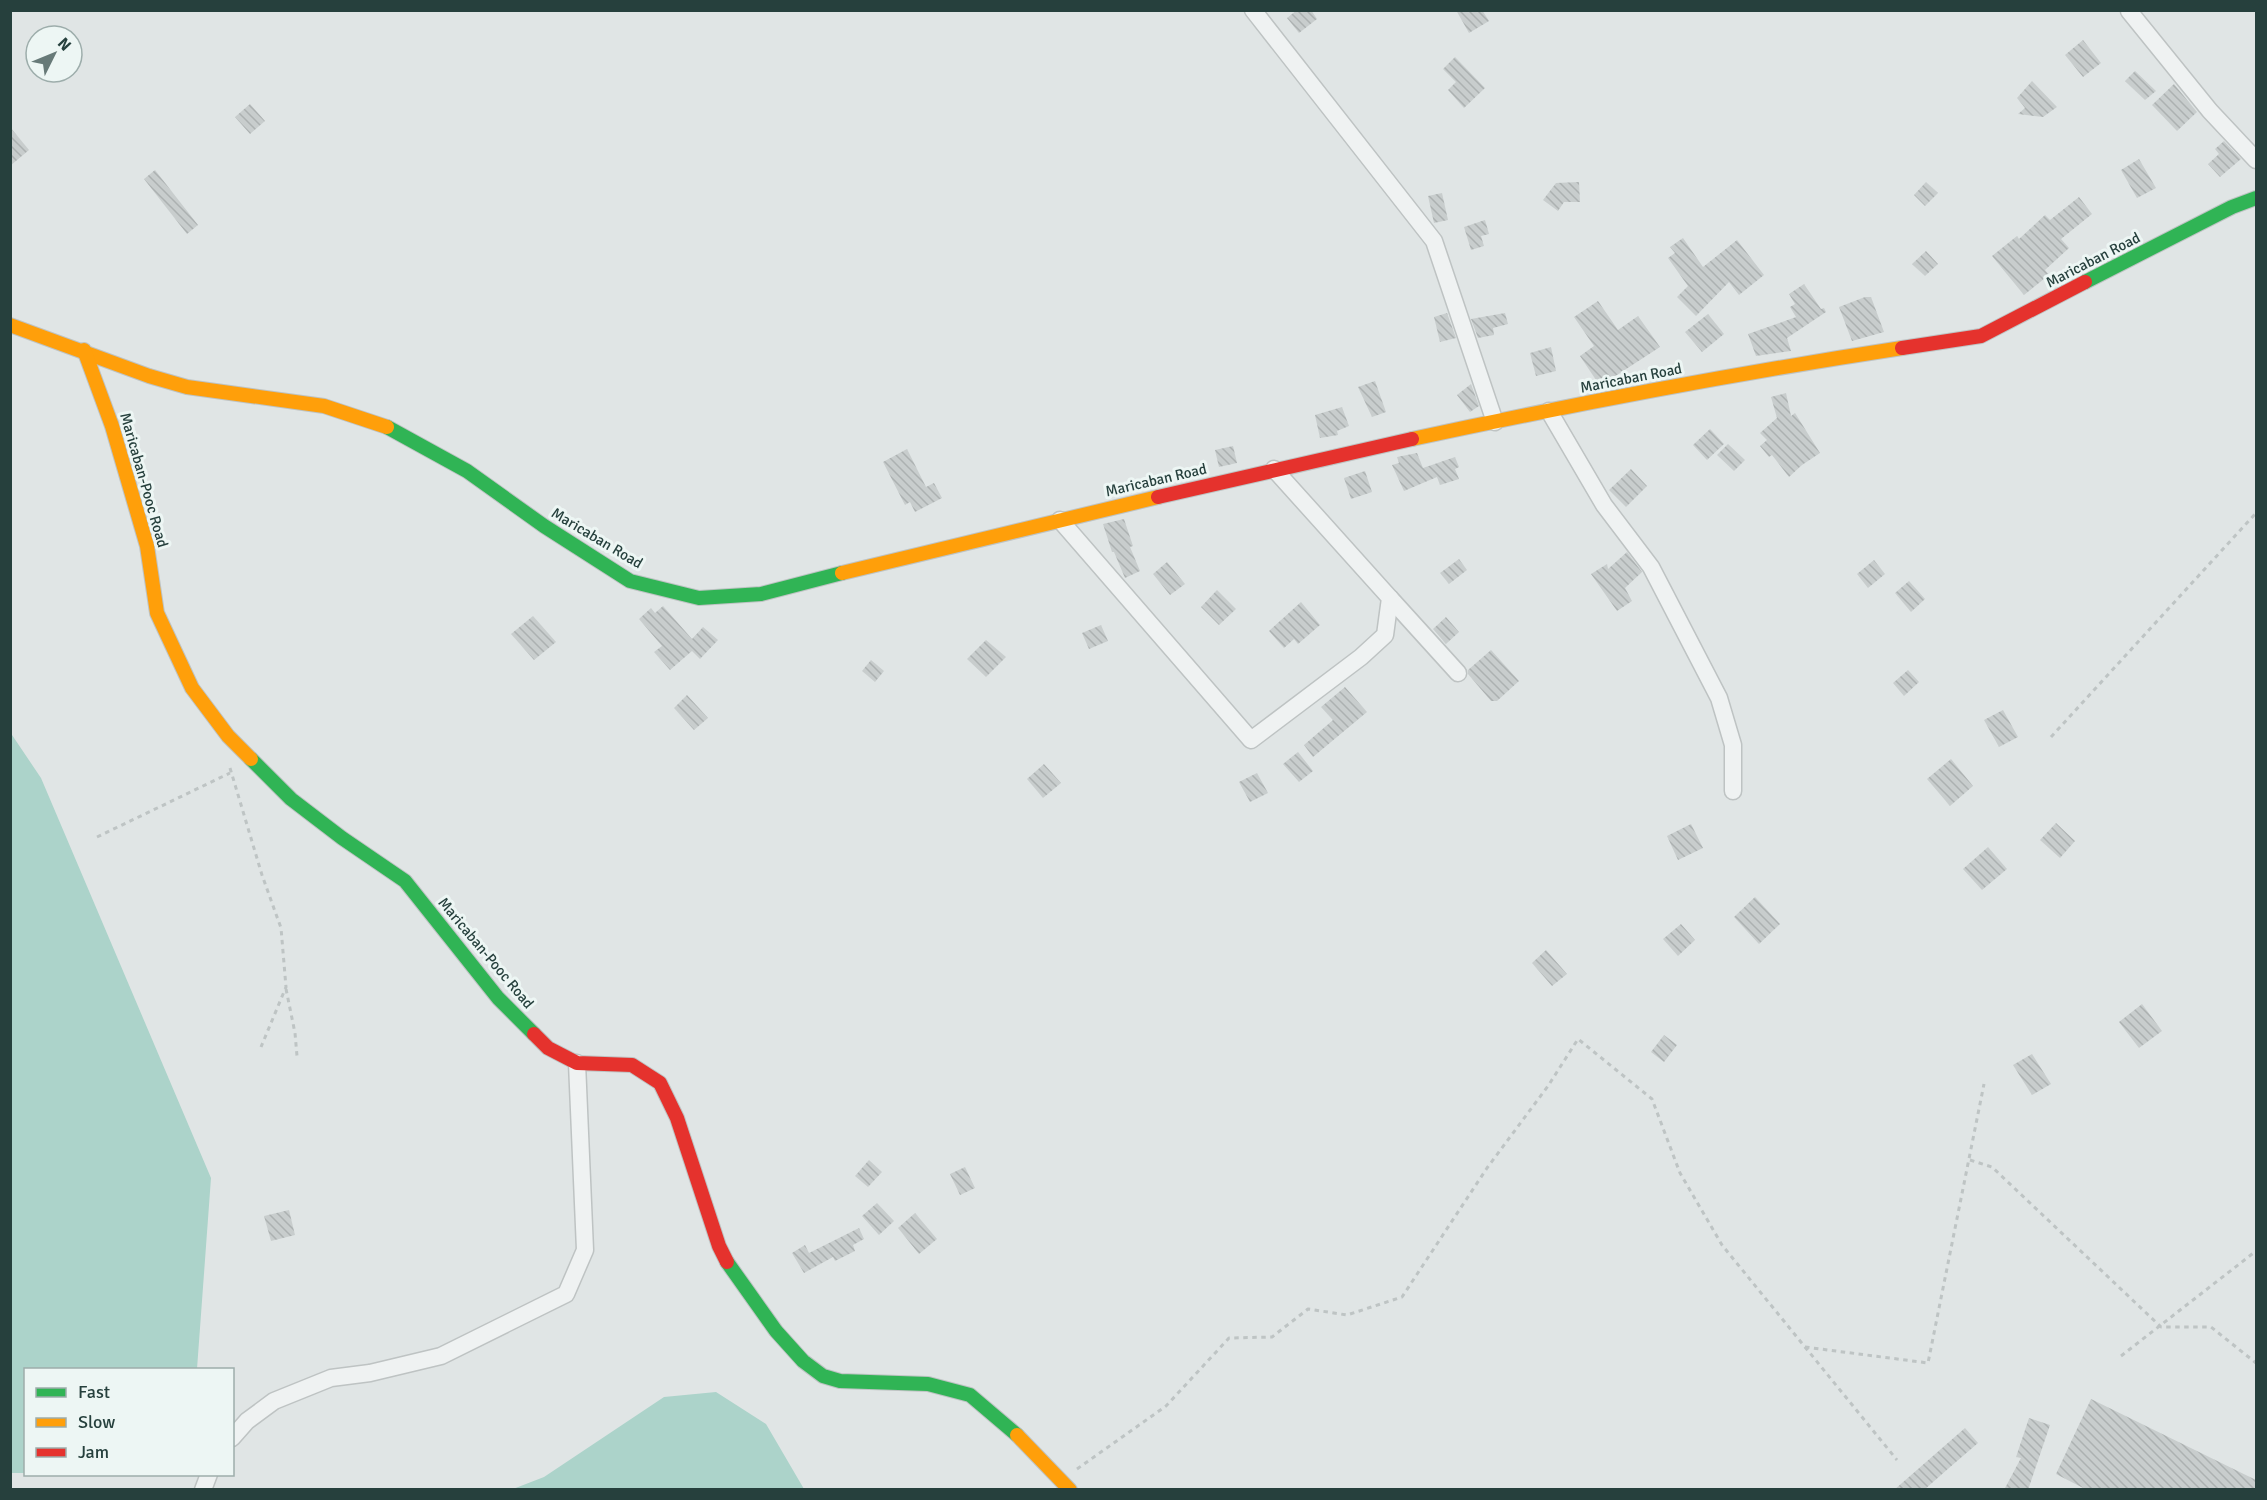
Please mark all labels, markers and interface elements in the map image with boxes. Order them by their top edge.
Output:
north arrow [24,24,84,84]
text: N [53,34,75,55]
street label: Maricaban Road [2043,229,2143,291]
street label: Maricaban Road [1579,359,1683,397]
street label: Maricaban-Pooc Road [116,411,172,550]
street label: Maricaban Road [1104,460,1208,500]
street label: Maricaban Road [548,504,646,572]
street label: Maricaban-Pooc Road [434,894,538,1012]
legend [24,1368,234,1476]
text: Fast [78,1381,110,1403]
text: Slow [78,1411,115,1433]
text: Jam [78,1441,109,1463]

